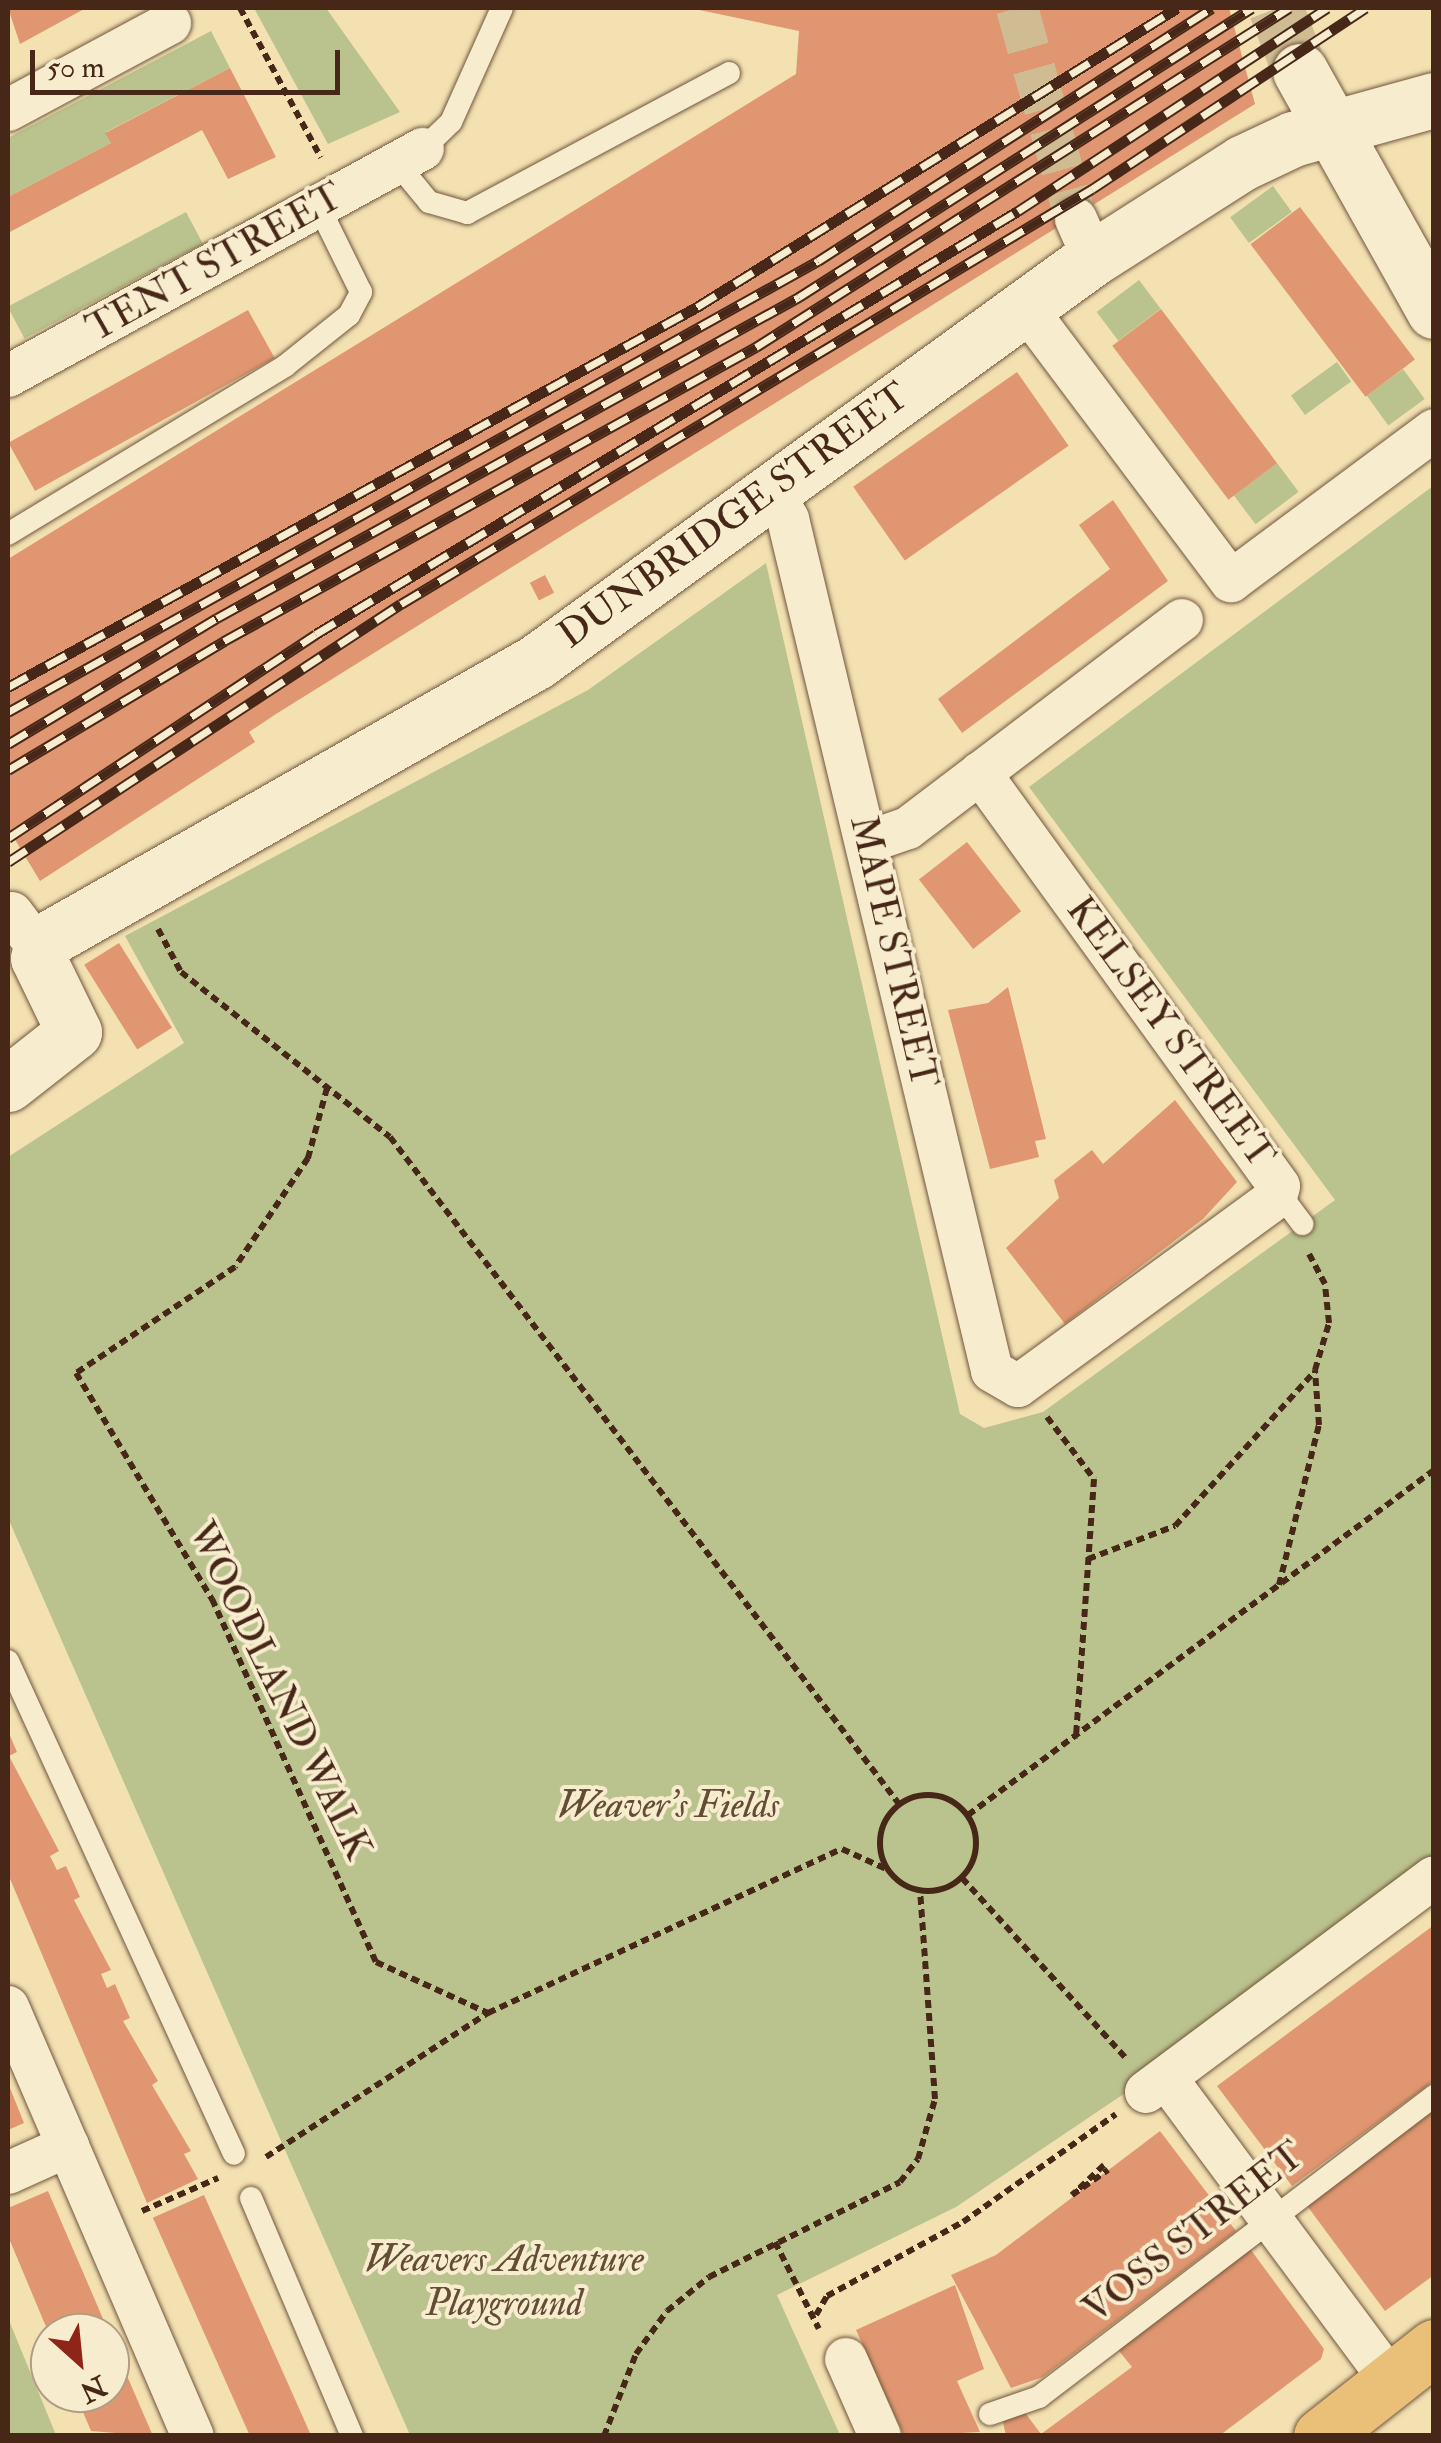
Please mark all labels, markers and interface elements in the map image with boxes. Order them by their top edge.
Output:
scale bar [35,30,345,92]
text: 50 m [47,49,105,86]
street label: TENT STREET [79,174,351,352]
street label: DUNBRIDGE STREET [550,374,918,658]
street label: MAPE STREET [840,811,946,1093]
street label: KELSEY STREET [1056,889,1284,1177]
street label: WOODLAND WALK [177,1515,381,1867]
park label: Weaver's Fields [557,1783,779,1829]
street label: VOSS STREET [1075,2133,1313,2333]
park label: Weavers Adventure Playground [364,2237,644,2326]
north arrow [30,2313,130,2413]
text: N [74,2367,112,2410]

